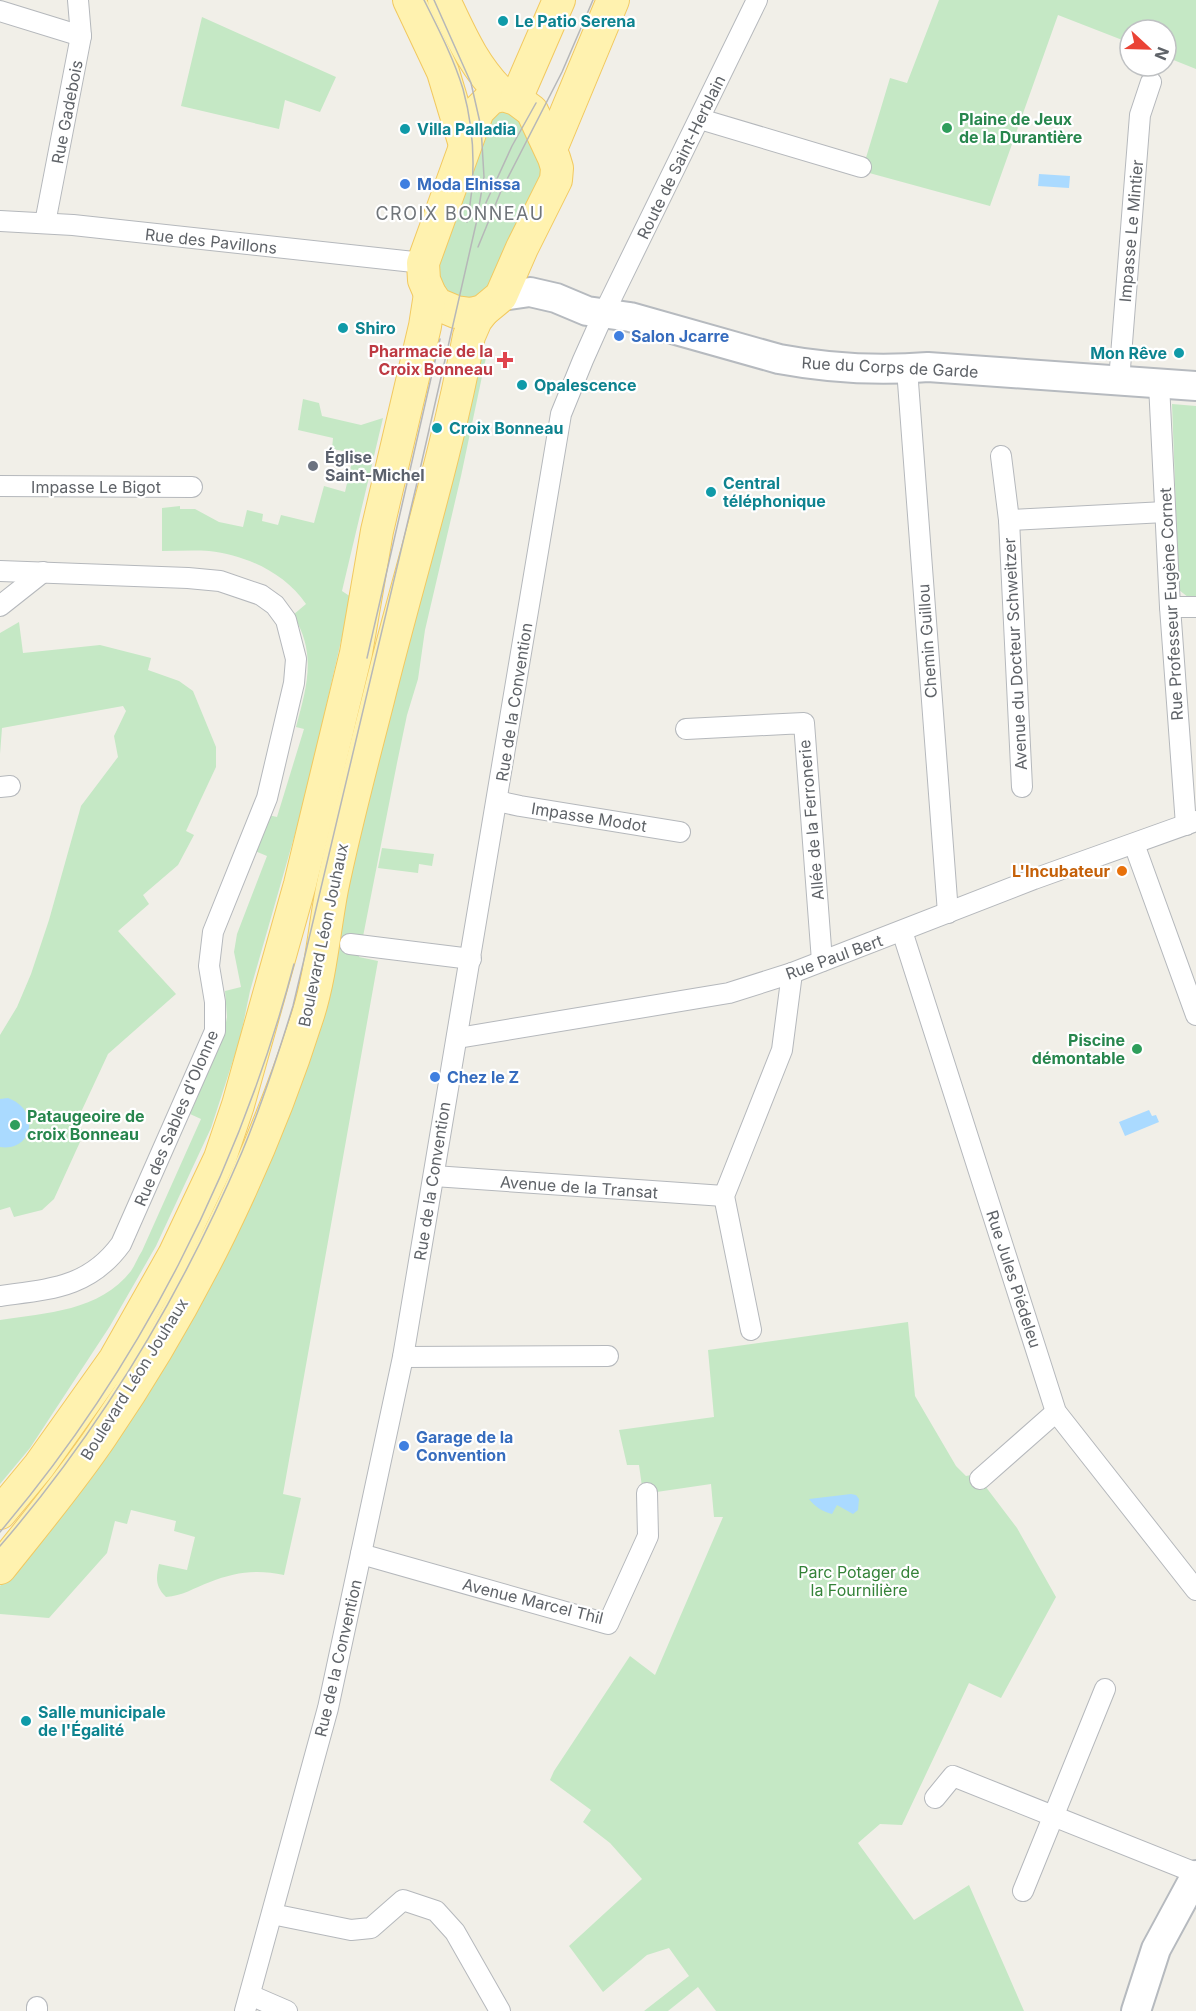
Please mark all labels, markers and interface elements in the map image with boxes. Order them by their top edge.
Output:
place label: Le Patio Serena [515,11,636,31]
marker: Le Patio Serena [496,14,510,28]
north arrow [1118,18,1178,78]
text: N [1150,44,1173,63]
street label: Rue Gadebois [47,58,87,166]
street label: Route de Saint-Herblain [633,72,729,242]
place label: Plaine de Jeux de la Durantière [959,109,1082,147]
place label: Villa Palladia [417,119,516,139]
marker: Plaine de Jeux de la Durantière [940,121,954,135]
marker: Villa Palladia [398,122,412,136]
street label: Impasse Le Mintier [1115,159,1147,303]
place label: Moda Elnissa [417,174,520,194]
marker: Moda Elnissa [398,177,412,191]
district label: CROIX BONNEAU [375,203,545,224]
street label: Rue des Pavillons [144,224,278,258]
place label: Shiro [355,318,396,338]
marker: Shiro [336,321,350,335]
place label: Salon Jcarre [631,326,729,346]
marker: Salon Jcarre [612,329,626,343]
place label: Pharmacie de la Croix Bonneau [369,341,493,379]
place label: Mon Rêve [1090,343,1167,363]
marker: Mon Rêve [1172,346,1186,360]
street label: Rue du Corps de Garde [801,352,979,382]
marker: Pharmacie de la Croix Bonneau [498,353,512,367]
place label: Opalescence [534,375,637,395]
marker: Opalescence [515,378,529,392]
place label: Croix Bonneau [449,418,563,438]
marker: Croix Bonneau [430,421,444,435]
place label: Église Saint-Michel [325,447,425,485]
marker: Église Saint-Michel [306,459,320,473]
place label: Central téléphonique [723,473,826,511]
street label: Impasse Le Bigot [31,477,161,497]
marker: Central téléphonique [704,485,718,499]
street label: Rue Professeur Eugène Cornet [1155,487,1187,721]
street label: Avenue du Docteur Schweitzer [999,537,1031,771]
street label: Chemin Guillou [913,583,941,699]
street label: Rue de la Convention [492,621,536,783]
street label: Allée de la Ferronerie [794,739,828,901]
street label: Impasse Modot [530,798,648,836]
street label: Boulevard Léon Jouhaux [294,841,352,1029]
place label: L'Incubateur [1012,861,1110,881]
marker: L'Incubateur [1115,864,1129,878]
street label: Rue Paul Bert [783,930,885,984]
street label: Rue des Sables d'Olonne [130,1027,222,1209]
place label: Piscine démontable [1032,1030,1125,1068]
marker: Piscine démontable [1130,1042,1144,1056]
place label: Chez le Z [447,1067,519,1087]
marker: Chez le Z [428,1070,442,1084]
street label: Rue de la Convention [410,1100,454,1262]
place label: Pataugeoire de croix Bonneau [27,1106,145,1144]
marker: Pataugeoire de croix Bonneau [8,1118,22,1132]
street label: Avenue de la Transat [499,1172,659,1202]
street label: Rue Jules Piédeleu [982,1208,1046,1350]
street label: Boulevard Léon Jouhaux [76,1294,192,1464]
place label: Garage de la Convention [416,1427,513,1465]
marker: Garage de la Convention [397,1439,411,1453]
park label: Parc Potager de la Fournilière [798,1562,920,1600]
street label: Avenue Marcel Thil [461,1574,605,1628]
street label: Rue de la Convention [310,1577,366,1739]
place label: Salle municipale de l'Égalité [38,1702,166,1740]
marker: Salle municipale de l'Égalité [19,1714,33,1728]

